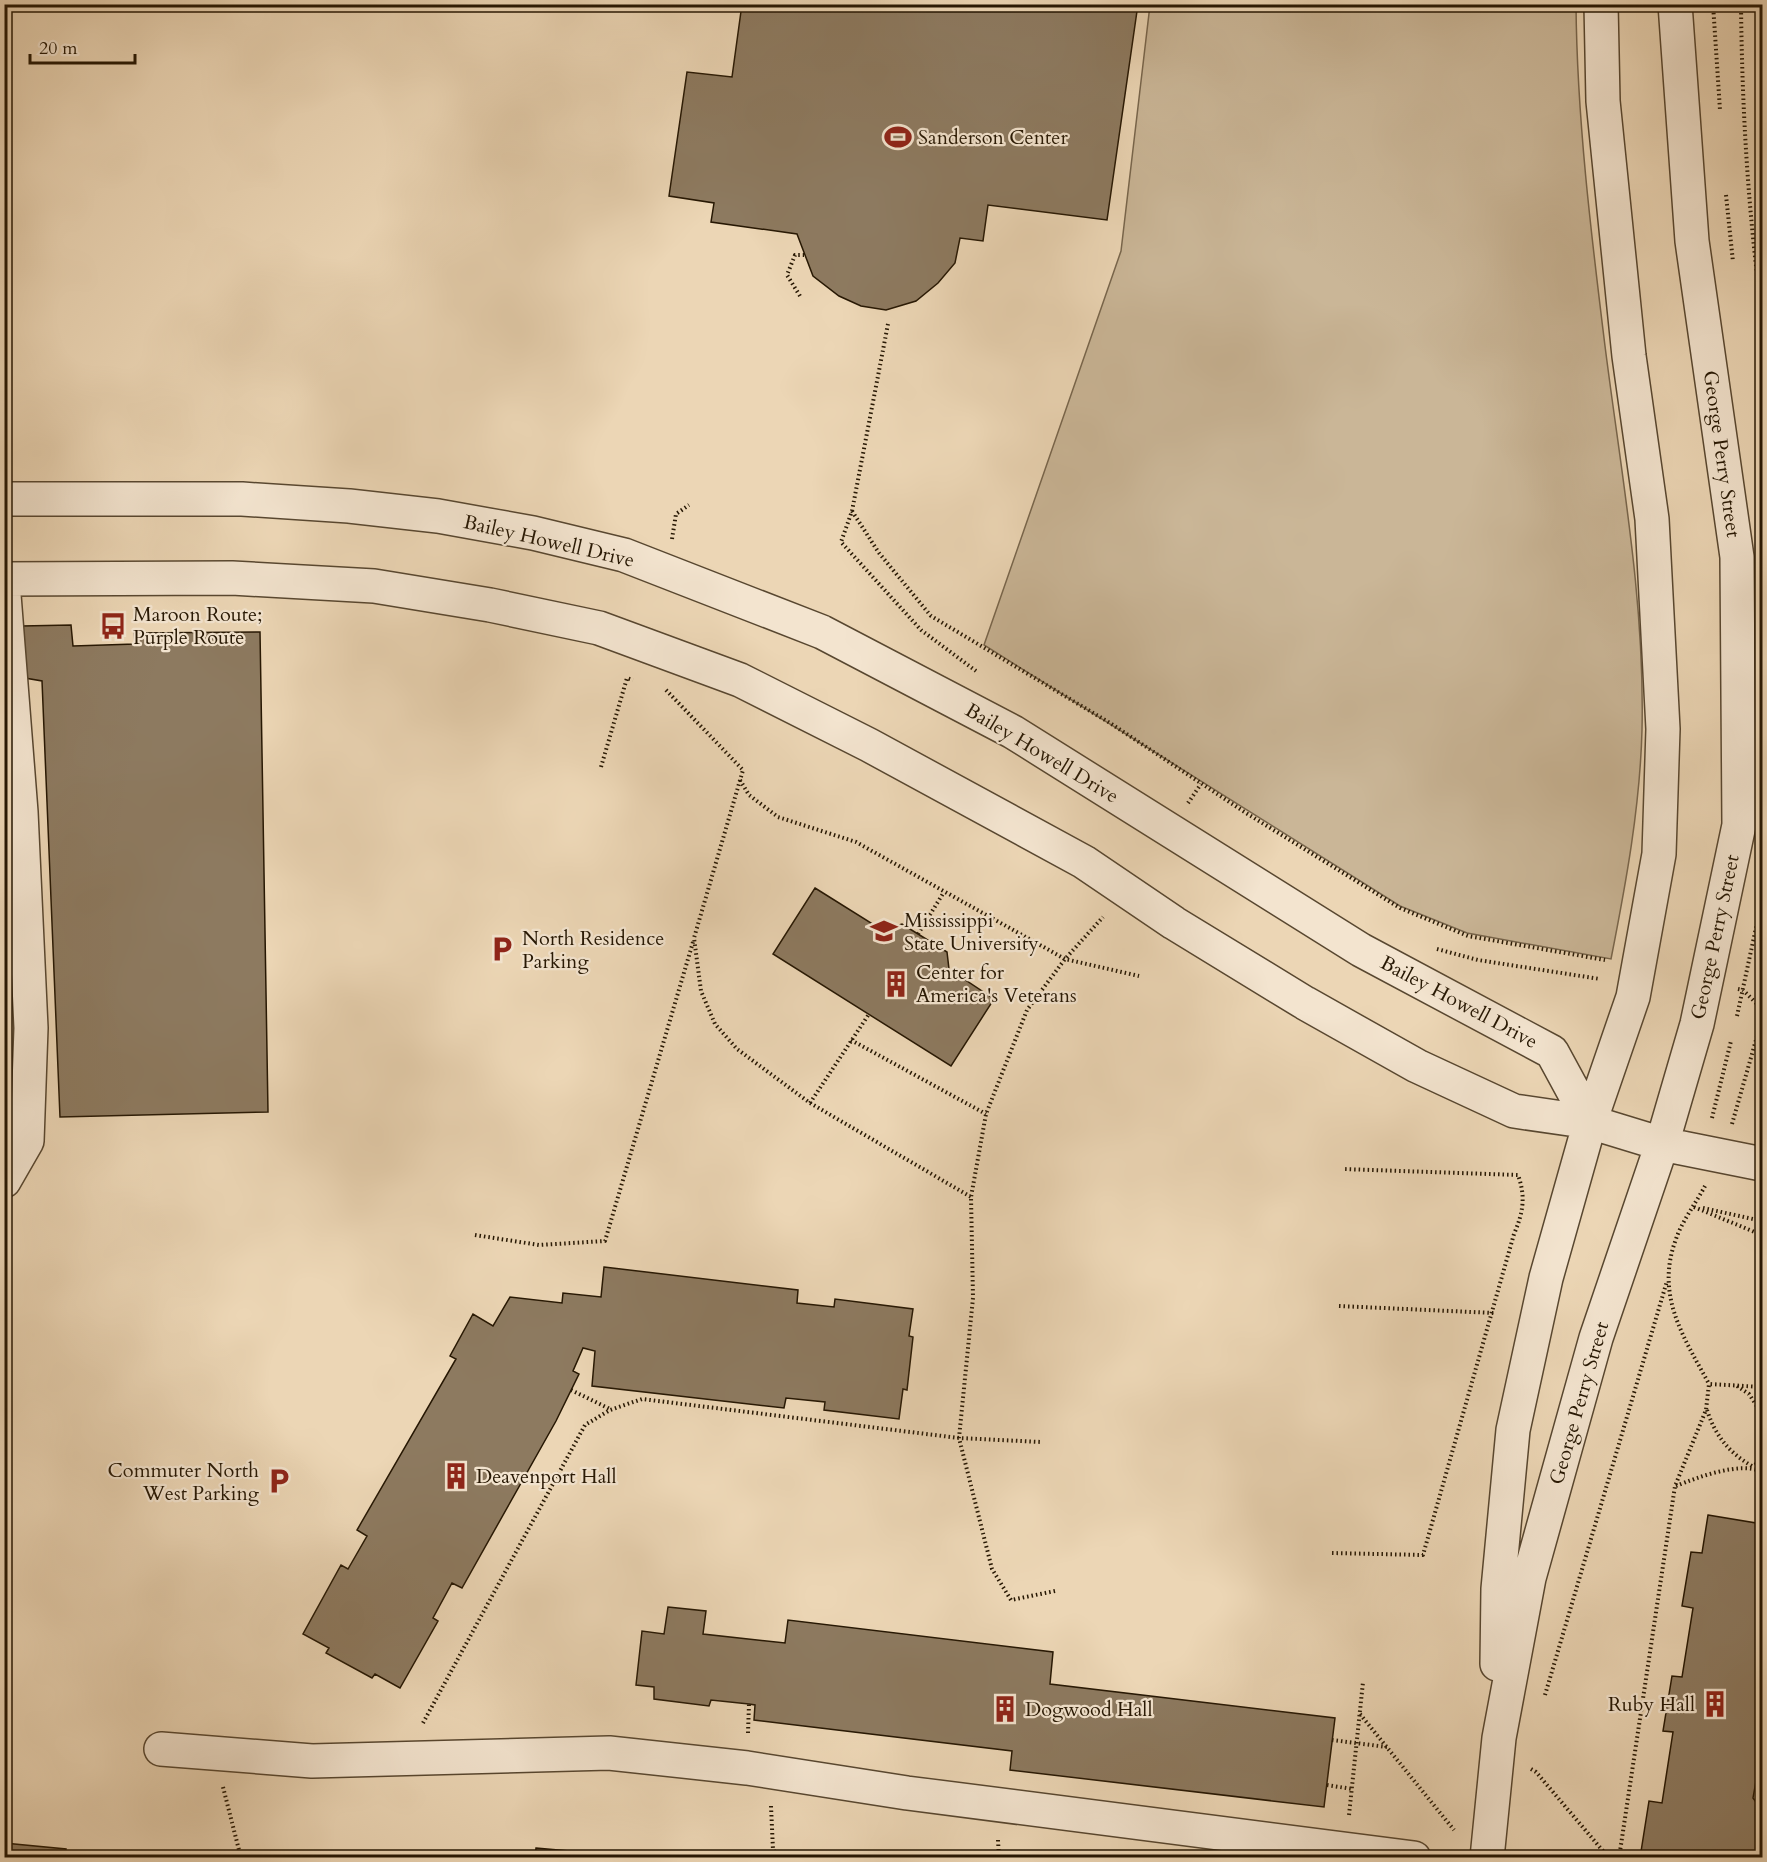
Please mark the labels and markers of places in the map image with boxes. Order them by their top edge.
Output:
sports icon: Sanderson Center [883,122,913,152]
place label: Sanderson Center [918,124,1068,151]
place label: Maroon Route; Purple Route [133,601,262,651]
bus stop icon: Maroon Route; Purple Route [98,611,128,641]
place label: Mississippi State University [904,907,1039,957]
school or university icon: Mississippi State University [869,916,899,946]
place label: North Residence Parking [522,925,664,975]
parking icon: North Residence Parking [487,934,517,964]
place label: Center for America's Veterans [916,959,1077,1009]
building icon: Center for America's Veterans [881,969,911,999]
place label: Commuter North West Parking [108,1457,260,1507]
building icon: Deavenport Hall [441,1461,471,1491]
place label: Deavenport Hall [476,1463,617,1490]
parking icon: Commuter North West Parking [264,1466,294,1496]
building icon: Ruby Hall [1700,1689,1730,1719]
place label: Ruby Hall [1608,1691,1695,1718]
building icon: Dogwood Hall [990,1694,1020,1724]
place label: Dogwood Hall [1025,1696,1152,1723]

